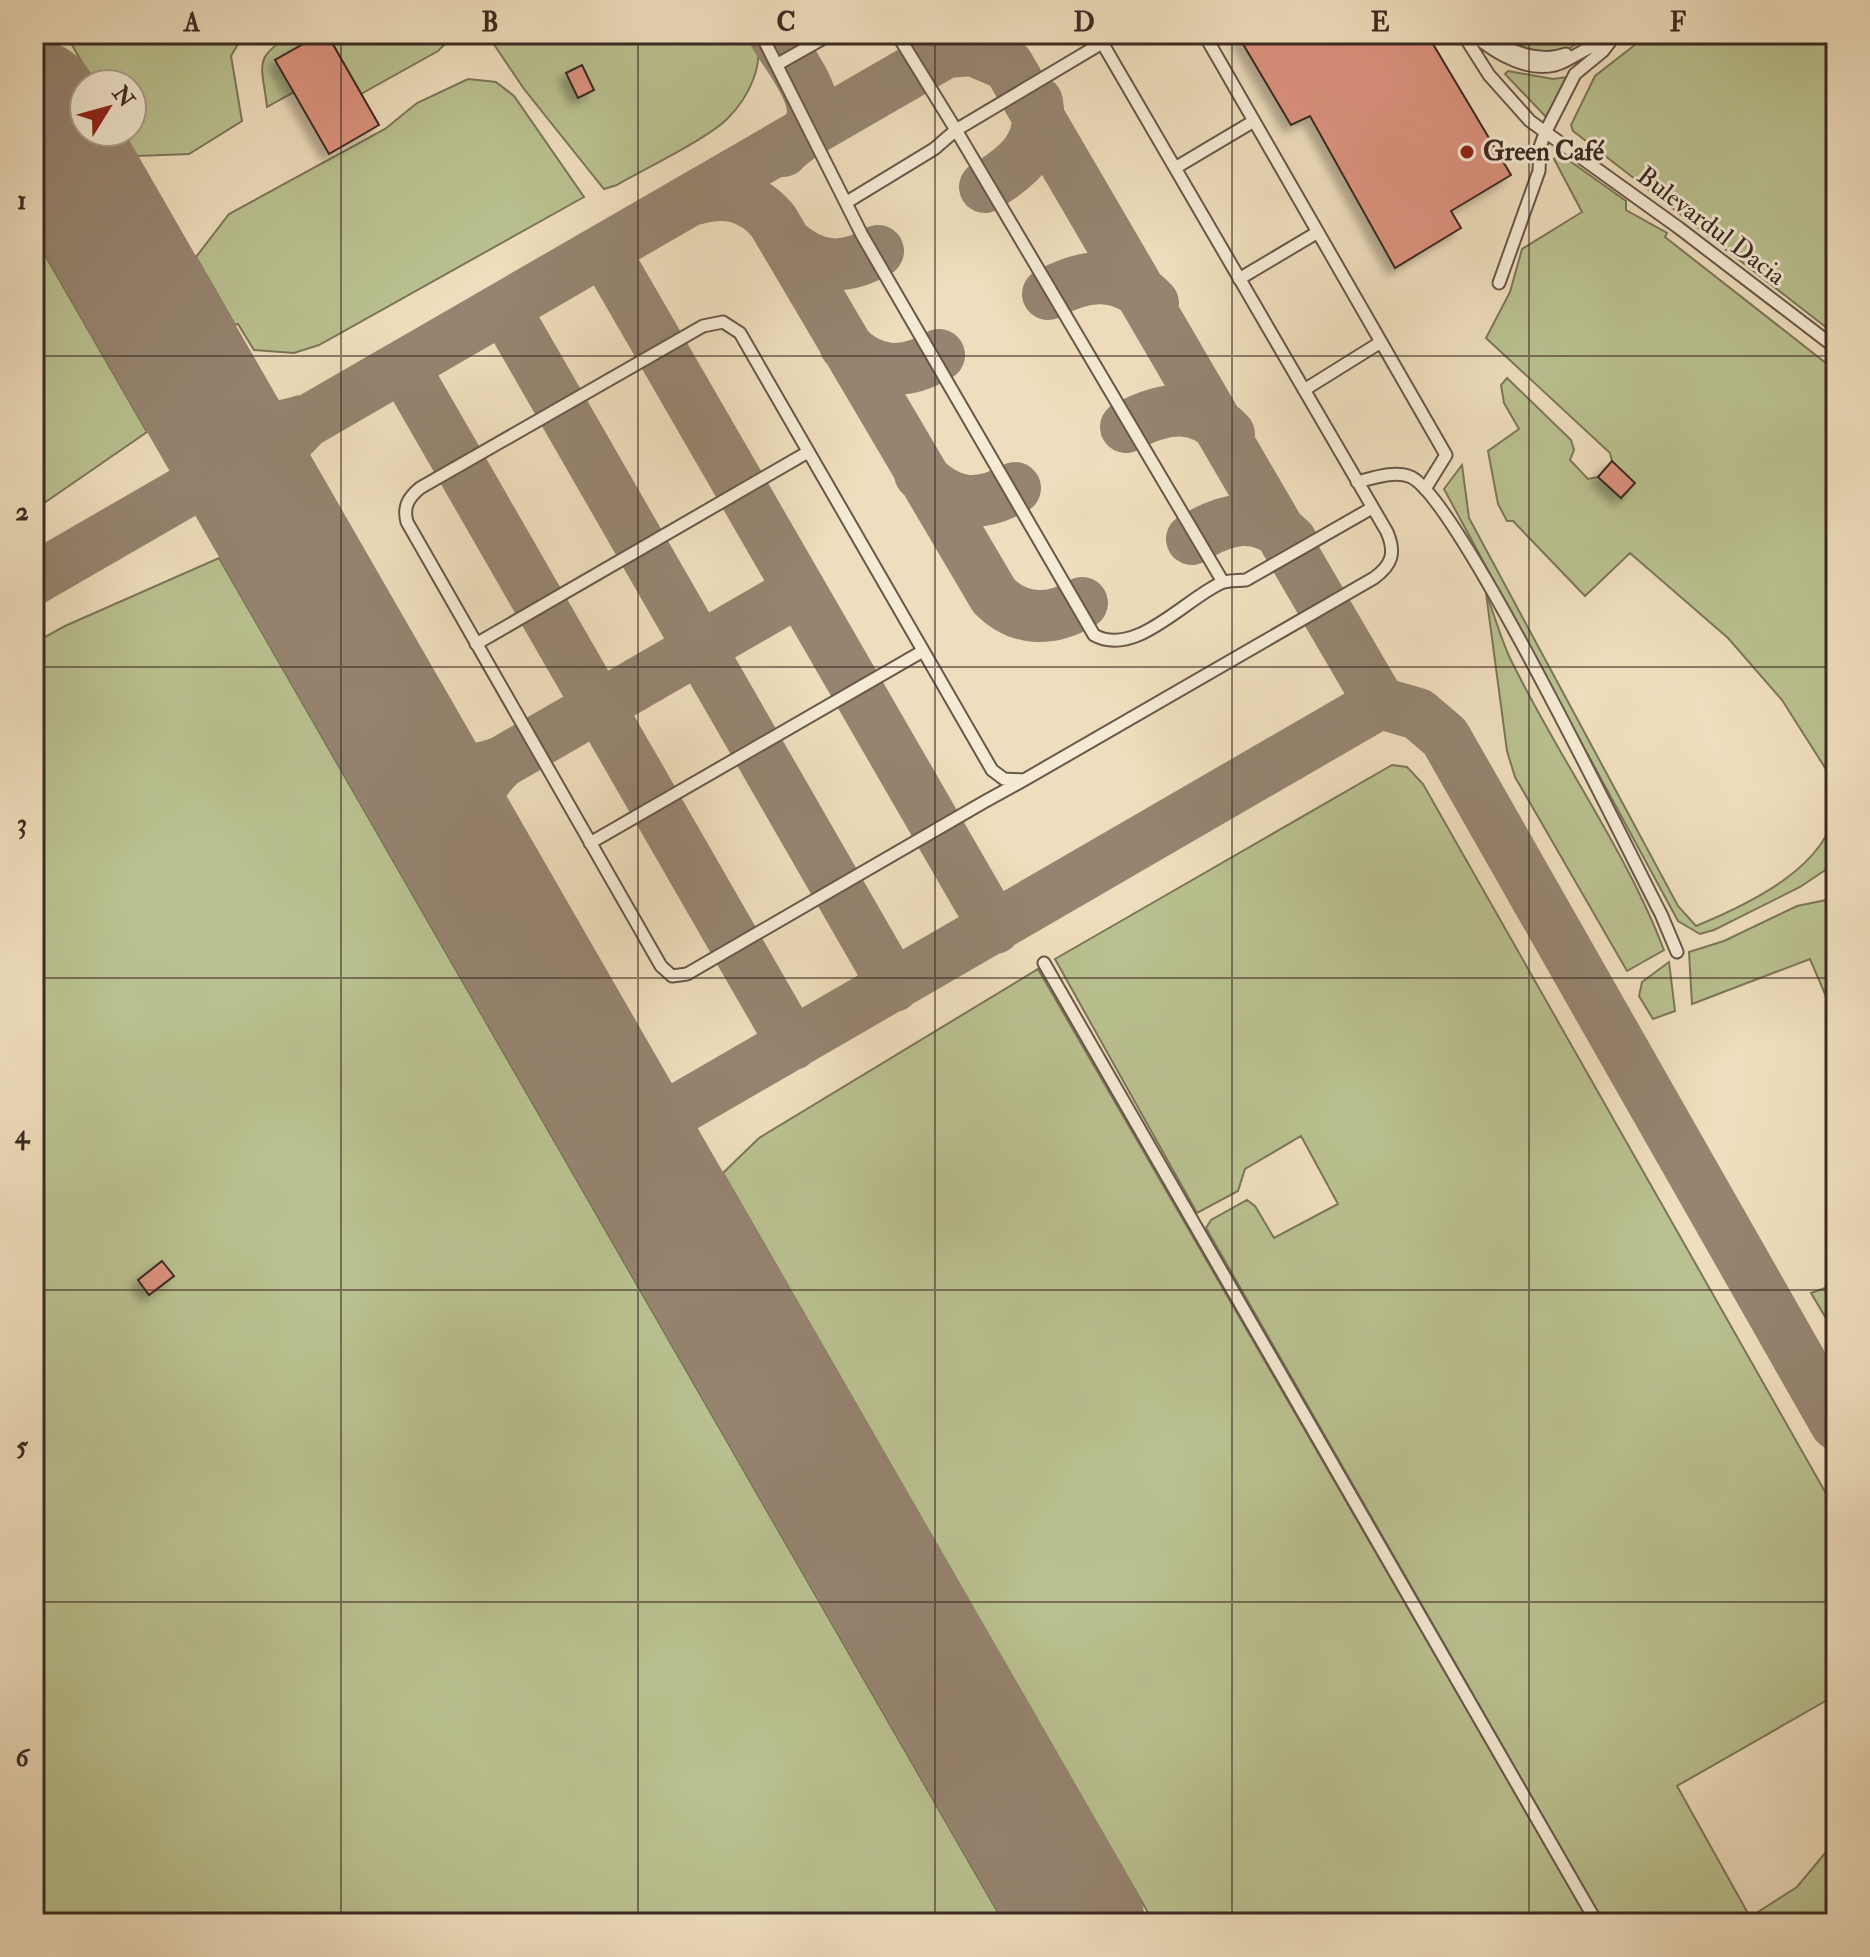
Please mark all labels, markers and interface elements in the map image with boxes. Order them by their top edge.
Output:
text: A [183,7,201,39]
text: B [481,7,499,39]
text: C [776,7,796,39]
text: D [1073,7,1095,39]
text: E [1371,7,1390,39]
text: F [1670,7,1687,39]
north arrow [68,68,148,148]
text: N [105,79,140,113]
place label: Green Café [1483,136,1605,168]
marker: Green Café [1458,143,1476,161]
street label: Bulevardul Dacia [1630,160,1792,292]
text: 1 [17,185,27,217]
text: 2 [15,496,29,528]
text: 3 [17,808,27,840]
text: 4 [14,1119,31,1151]
text: 5 [16,1431,28,1463]
text: 6 [15,1742,30,1774]

